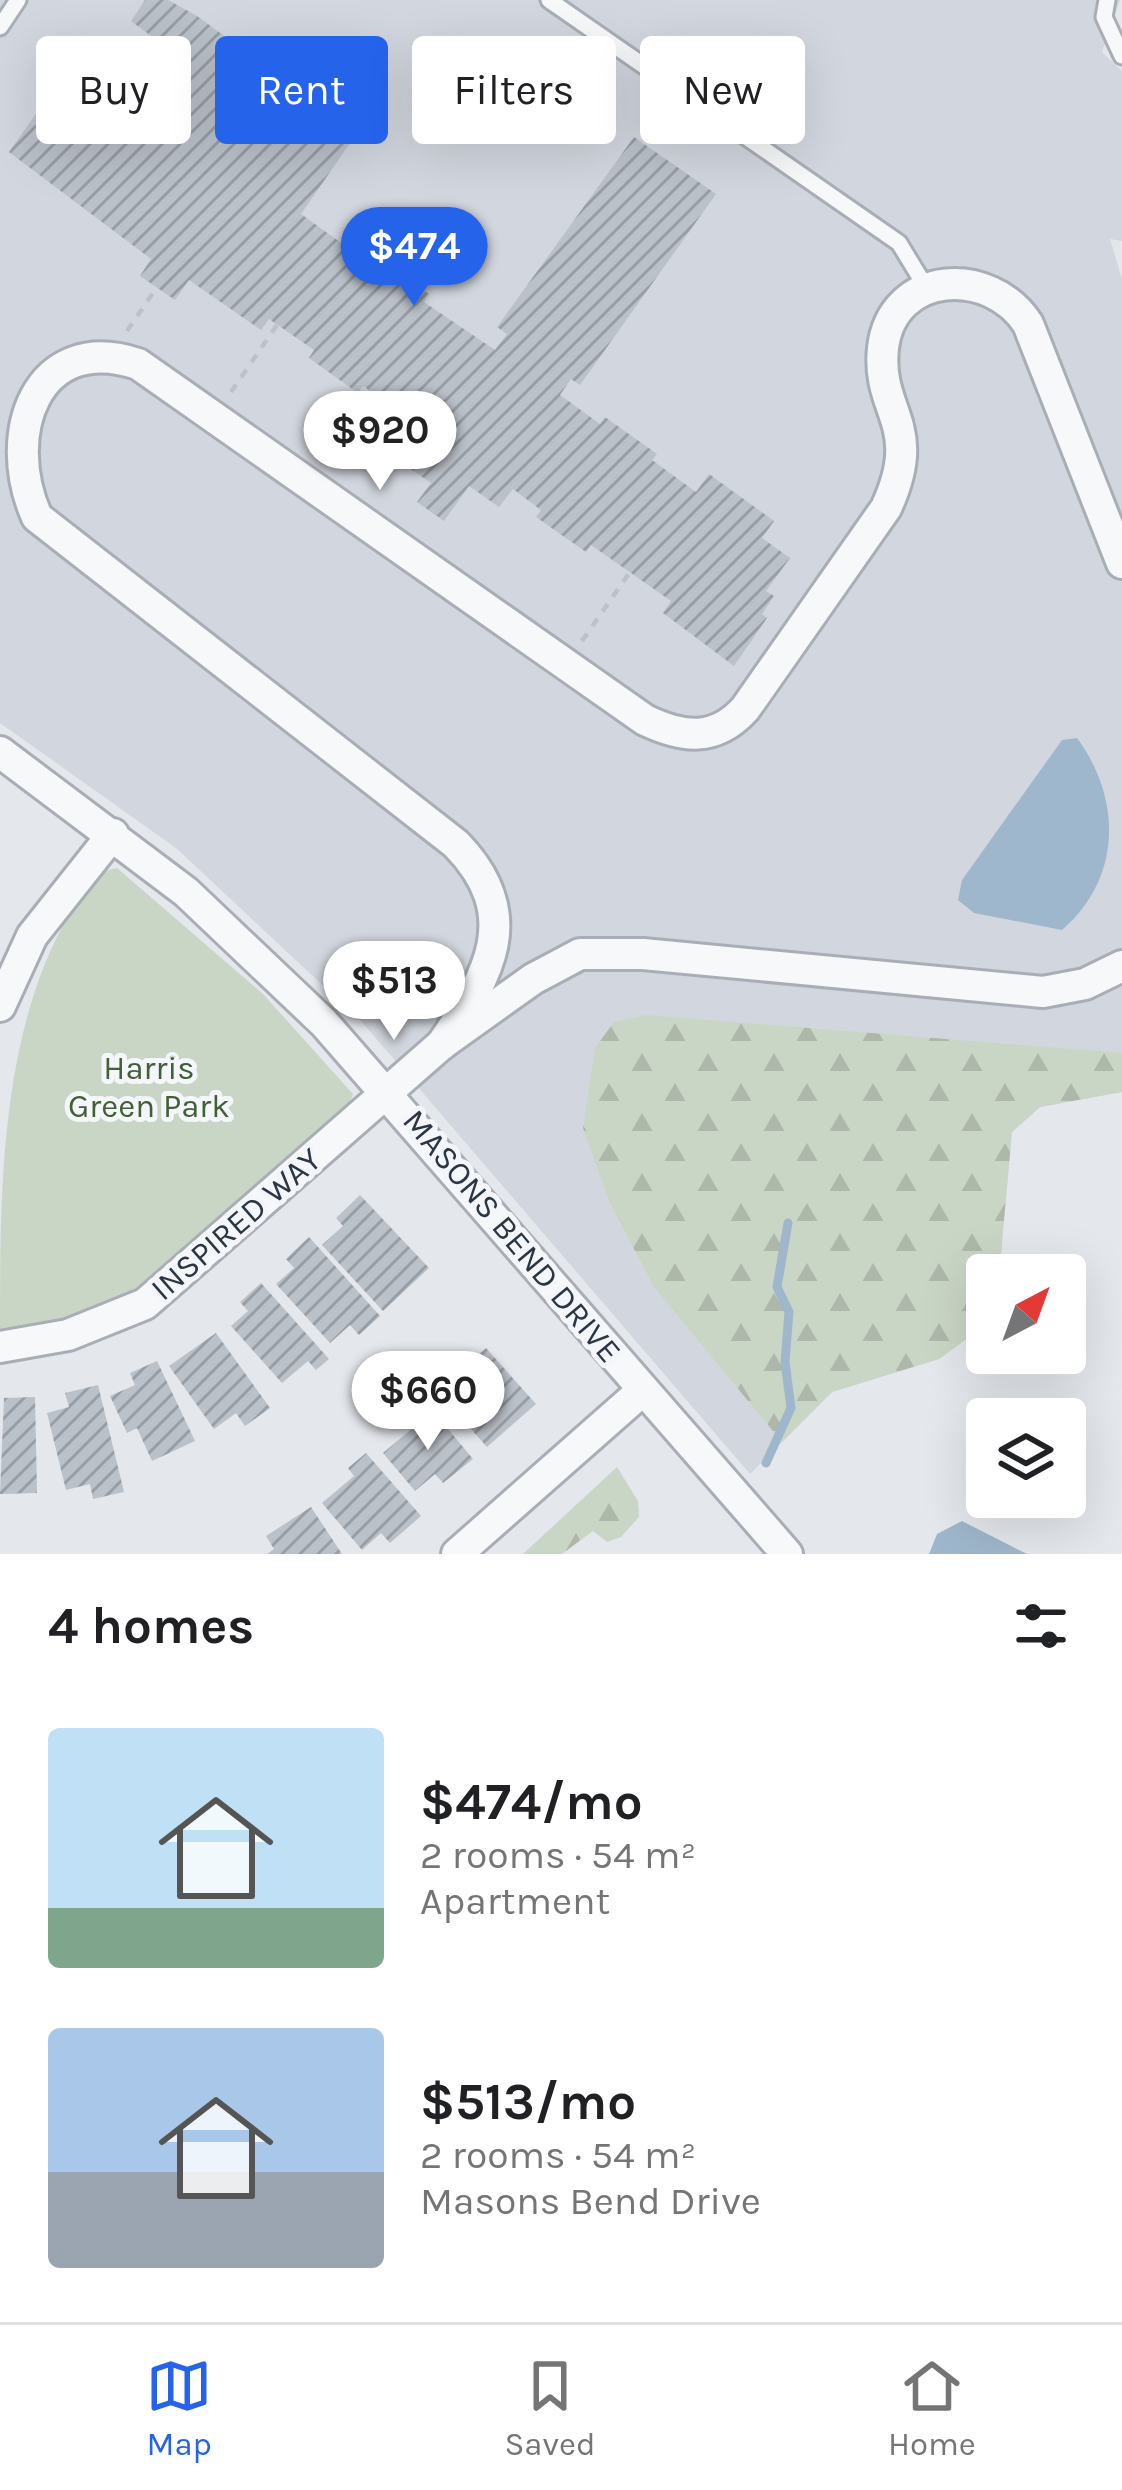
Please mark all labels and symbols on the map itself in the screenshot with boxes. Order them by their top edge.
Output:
pin: $474 [343,207,485,309]
pin: $920 [309,391,451,493]
pin: $513 [323,941,465,1043]
park label: Harris Green Park [68,1049,230,1125]
street label: MASONS BEND DRIVE [395,1102,629,1370]
street label: INSPIRED WAY [143,1140,329,1308]
north arrow [966,1254,1086,1374]
pin: $660 [357,1351,499,1453]

